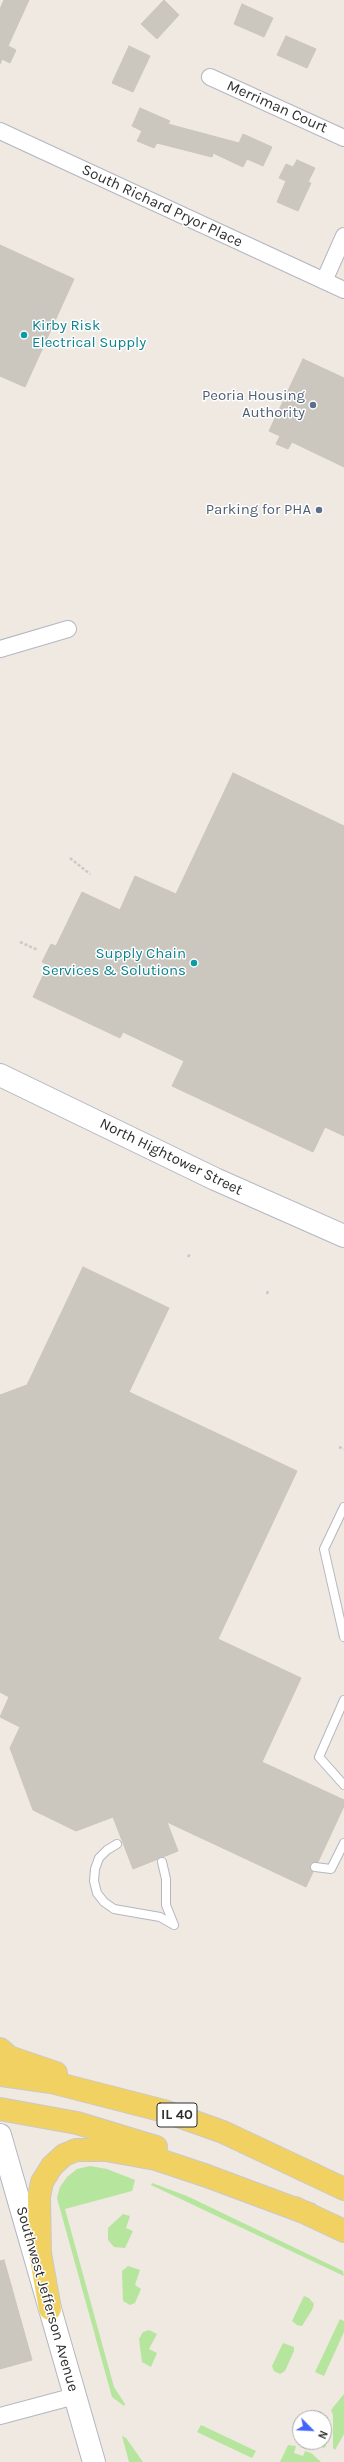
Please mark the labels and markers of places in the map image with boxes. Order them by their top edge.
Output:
place label: Kirby Risk Electrical Supply [32,317,146,352]
marker: Kirby Risk Electrical Supply [19,330,29,340]
place label: Peoria Housing Authority [202,387,305,422]
marker: Peoria Housing Authority [308,400,318,410]
place label: Parking for PHA [206,501,311,519]
marker: Parking for PHA [314,505,324,515]
place label: Supply Chain Services & Solutions [42,945,186,980]
marker: Supply Chain Services & Solutions [189,958,199,968]

